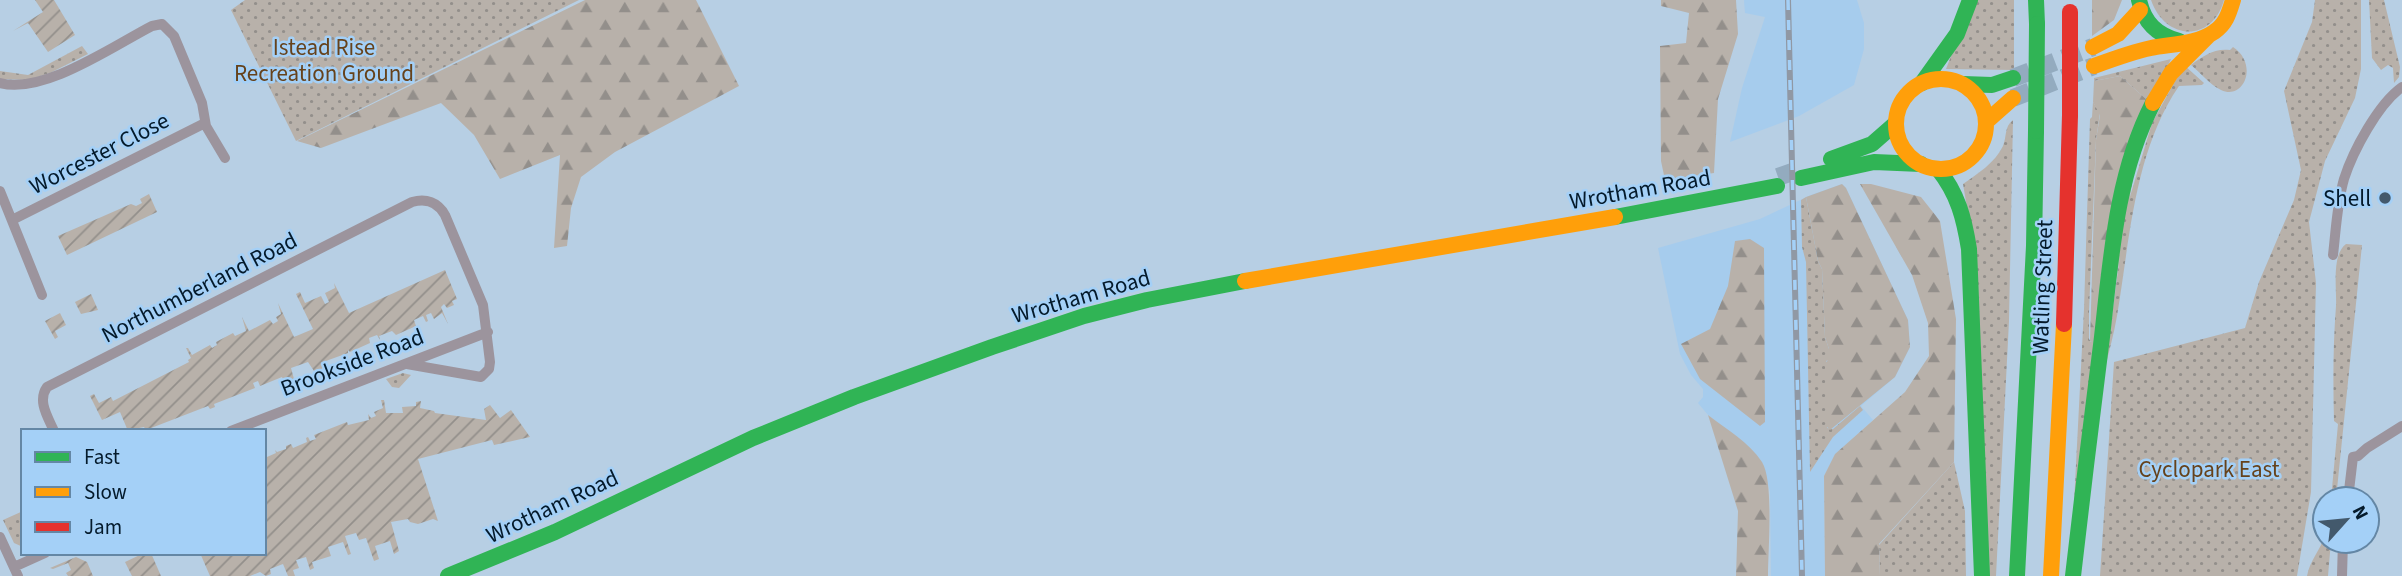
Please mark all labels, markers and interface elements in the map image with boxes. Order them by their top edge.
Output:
park label: Istead Rise Recreation Ground [234,31,414,90]
street label: Worcester Close [24,104,175,203]
street label: Wrotham Road [1567,161,1713,218]
place label: Shell [2323,182,2371,215]
marker: Shell [2377,190,2393,206]
street label: Watling Street [2024,219,2061,355]
street label: Northumberland Road [95,224,303,351]
street label: Wrotham Road [1008,261,1154,332]
street label: Brookside Road [276,320,429,405]
legend [21,429,266,555]
text: Fast [84,442,120,472]
park label: Cyclopark East [2139,453,2280,486]
street label: Wrotham Road [481,461,624,552]
text: Slow [84,477,127,507]
north arrow [2311,485,2381,555]
text: N [2345,501,2375,525]
text: Jam [84,512,122,542]

